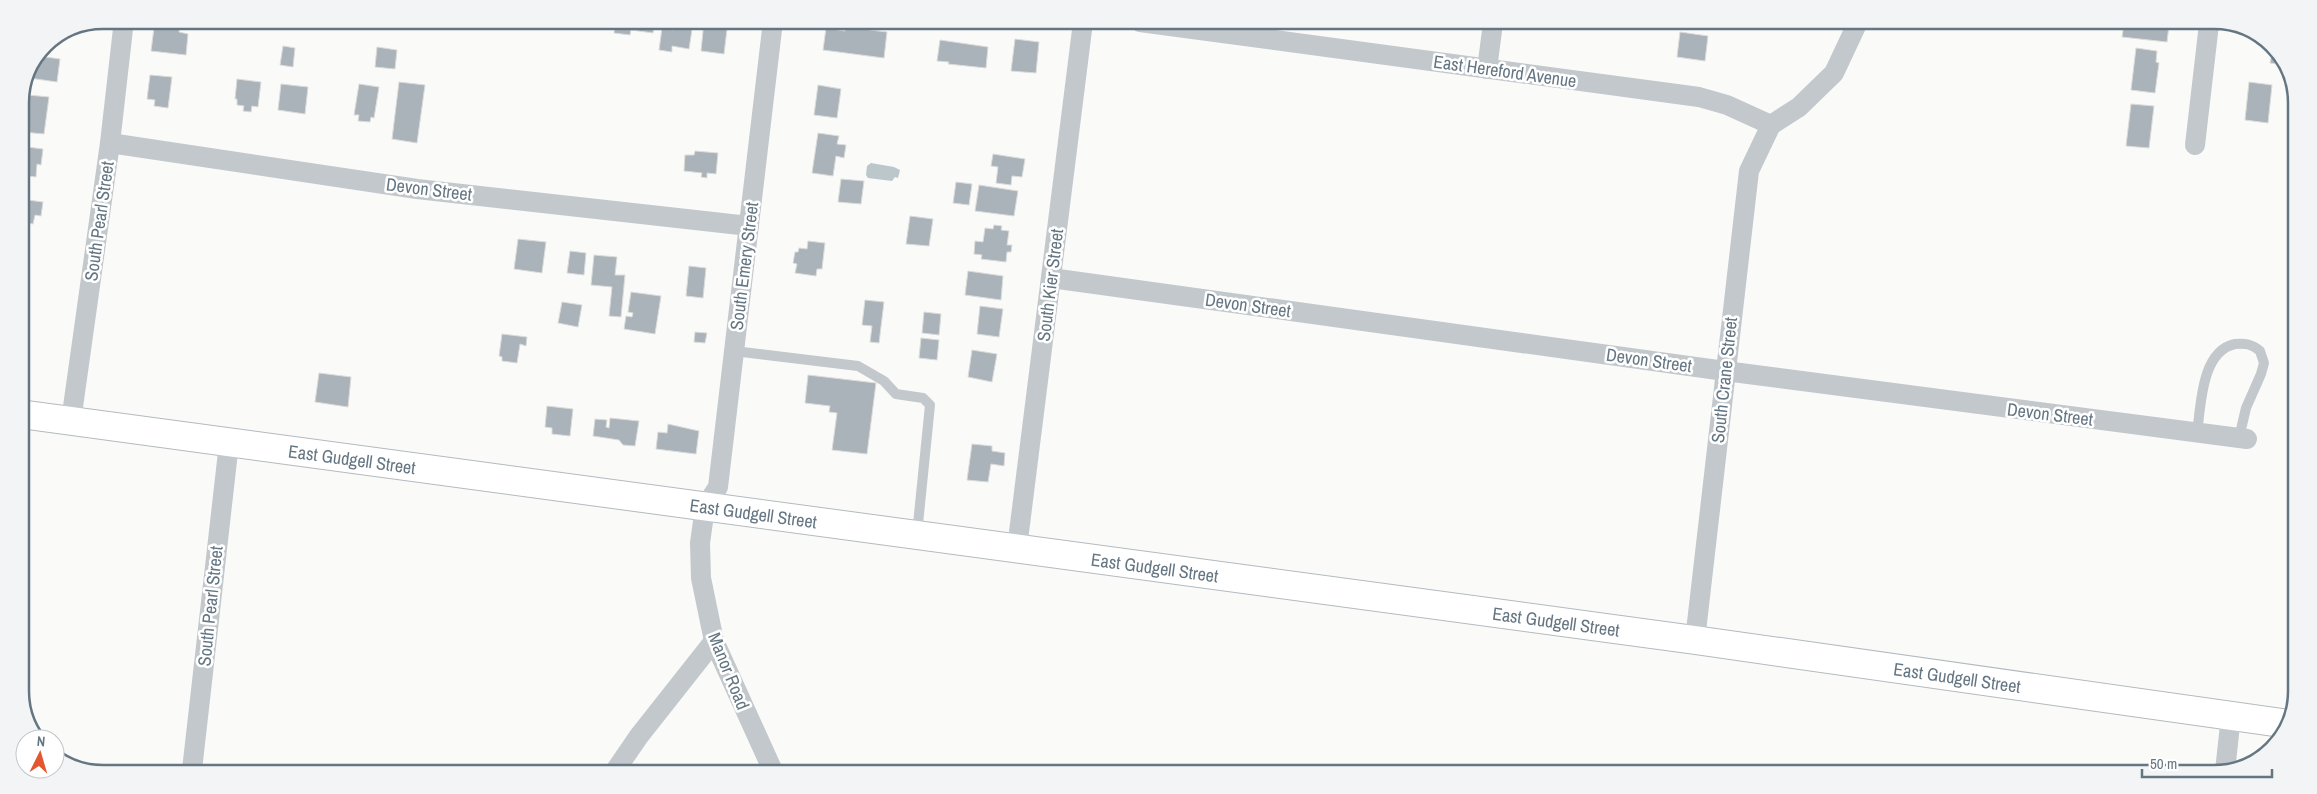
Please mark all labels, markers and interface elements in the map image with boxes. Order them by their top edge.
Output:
street label: East Hereford Avenue [1432,49,1578,93]
street label: South Pearl Street [78,160,120,282]
street label: Devon Street [385,171,473,207]
street label: South Emery Street [724,201,764,331]
street label: South Kier Street [1031,227,1069,343]
street label: Devon Street [1204,287,1292,323]
street label: South Crane Street [1705,316,1743,444]
street label: Devon Street [1605,342,1693,378]
street label: Devon Street [2006,396,2094,432]
street label: East Gudgell Street [287,438,417,480]
street label: East Gudgell Street [688,492,819,534]
street label: South Pearl Street [191,545,229,667]
street label: East Gudgell Street [1090,546,1220,588]
street label: East Gudgell Street [1491,600,1621,642]
street label: Manor Road [702,629,756,713]
street label: East Gudgell Street [1892,656,2022,699]
north arrow [15,729,65,779]
text: N [36,732,46,750]
scale bar [2142,746,2272,778]
text: 50 m [2150,753,2177,774]

